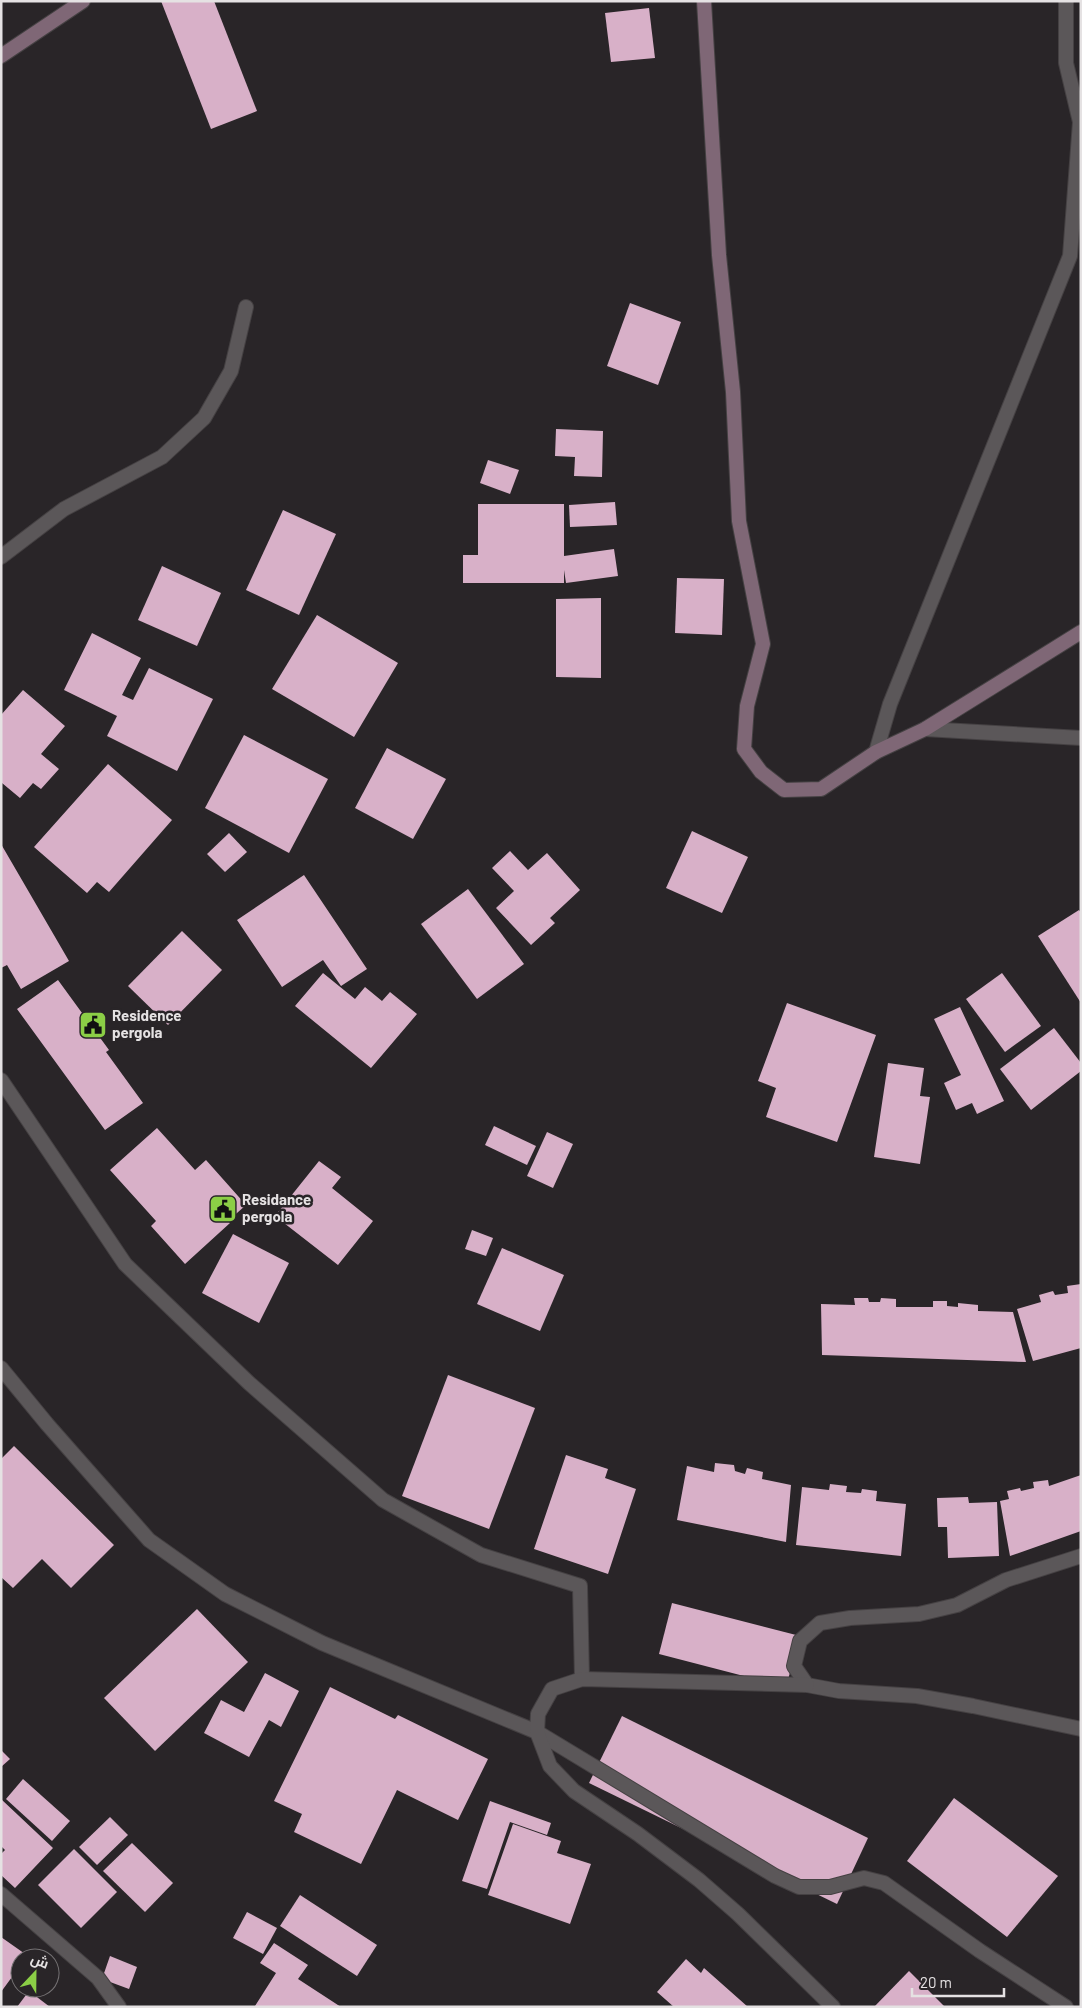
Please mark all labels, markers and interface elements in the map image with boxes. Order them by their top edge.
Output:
place label: Residence pergola [112,1006,182,1041]
public building icon: Residence pergola [78,1010,108,1040]
place label: Residance pergola [242,1190,311,1225]
public building icon: Residance pergola [208,1194,238,1224]
north arrow [10,1948,60,1998]
text: ش [28,1949,52,1973]
scale bar [912,1966,1004,1998]
text: 20 m [920,1973,952,1991]

